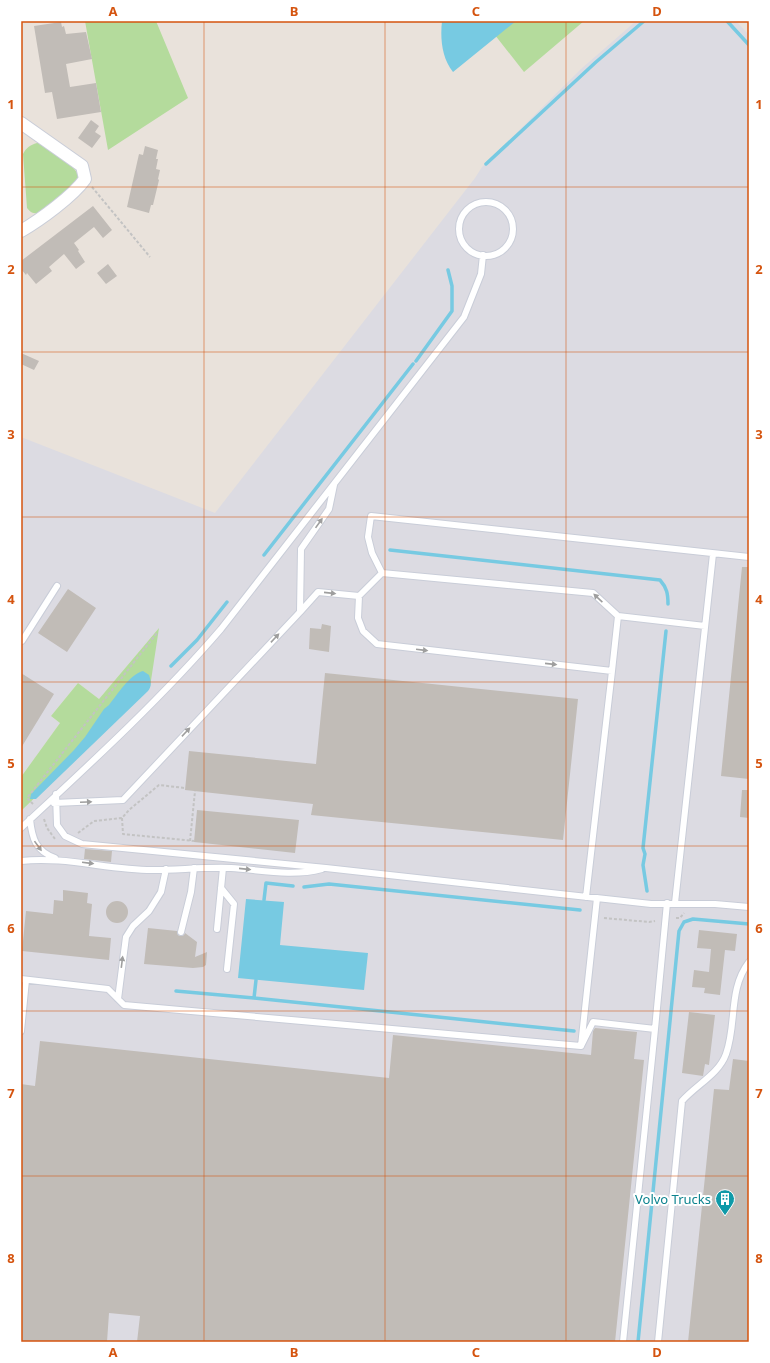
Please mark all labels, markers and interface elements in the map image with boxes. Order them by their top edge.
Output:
text: A [109,2,118,20]
text: B [290,2,298,20]
text: C [472,2,480,20]
text: D [652,2,662,20]
text: 1 [7,95,15,113]
text: 1 [755,95,763,113]
text: 2 [7,260,15,278]
text: 2 [755,260,763,278]
text: 3 [7,425,15,443]
text: 3 [755,425,763,443]
one-way arrow [315,518,323,528]
text: 4 [7,590,15,608]
one-way arrow [324,590,336,596]
text: 4 [755,590,763,608]
one-way arrow [593,593,603,602]
one-way arrow [270,633,279,642]
one-way arrow [416,647,428,653]
one-way arrow [545,661,558,668]
one-way arrow [181,727,191,737]
text: 5 [7,754,15,772]
text: 5 [755,754,763,772]
one-way arrow [80,798,92,805]
one-way arrow [34,841,42,852]
one-way arrow [82,860,94,866]
one-way arrow [239,866,251,873]
text: 6 [7,919,15,937]
text: 6 [755,919,763,937]
one-way arrow [119,956,125,968]
text: 7 [7,1084,15,1102]
text: 7 [755,1084,763,1102]
building icon: Volvo Trucks [714,1188,736,1216]
place label: Volvo Trucks [635,1190,711,1208]
text: 8 [7,1249,15,1267]
text: 8 [755,1249,763,1267]
text: A [109,1343,118,1361]
text: B [290,1343,298,1361]
text: C [472,1343,480,1361]
text: D [652,1343,662,1361]

